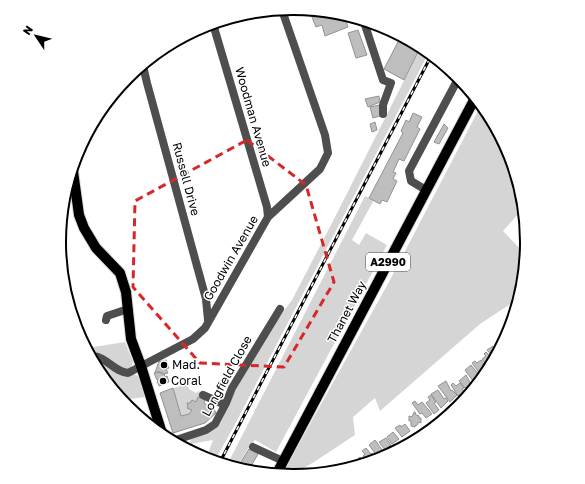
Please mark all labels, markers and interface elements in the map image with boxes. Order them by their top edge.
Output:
north arrow [16,16,56,56]
text: N [20,23,35,37]
street label: Woodman Avenue [232,65,275,168]
street label: Russell Drive [169,141,203,217]
street label: Goodwin Avenue [200,212,261,303]
road number: A2990 [366,253,410,271]
street label: Thanet Way [324,278,369,345]
street label: Longfield Close [198,333,255,419]
place label: Mad. [172,357,200,372]
marker: Mad. [159,360,169,370]
place label: Coral [171,373,202,388]
marker: Coral [158,376,168,386]

